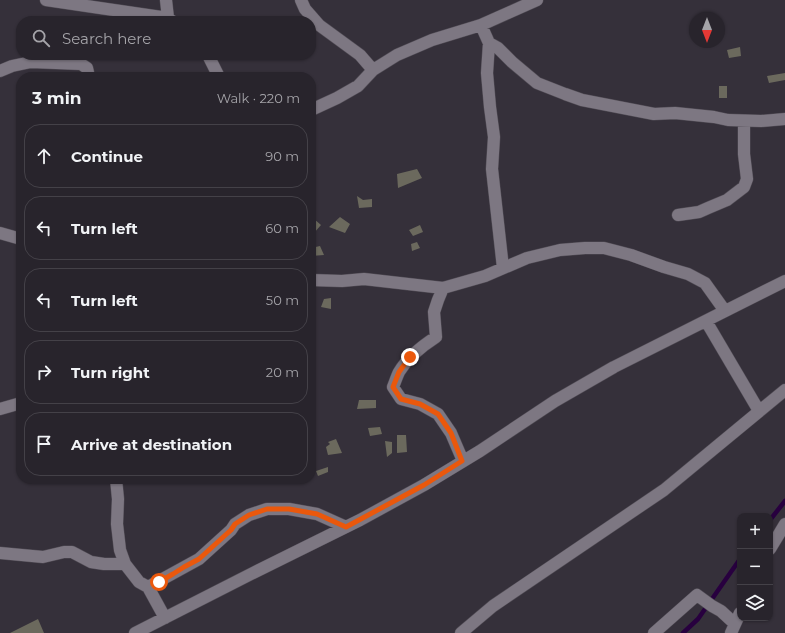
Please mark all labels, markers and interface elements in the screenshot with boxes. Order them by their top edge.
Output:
north arrow [689,12,725,48]
search box [16,16,316,60]
icon: search [30,27,52,49]
text: Search here [62,29,151,48]
text: 3 min [32,88,82,108]
text: Walk · 220 m [217,90,300,106]
icon: ahead [33,145,55,167]
text: Continue [71,147,143,166]
text: 90 m [265,148,299,164]
icon: left [33,217,55,239]
text: Turn left [71,219,138,238]
text: 60 m [265,220,299,236]
icon: left [33,289,55,311]
text: Turn left [71,291,138,310]
text: 50 m [266,292,299,308]
route end [401,348,419,366]
icon: right [33,361,55,383]
text: Turn right [71,363,150,382]
text: 20 m [266,364,299,380]
icon: arrive [33,433,55,455]
text: Arrive at destination [71,435,232,454]
map controls [737,513,773,621]
button: + [737,513,773,549]
button: − [737,549,773,585]
route start [150,573,168,591]
button: layers [737,585,773,621]

